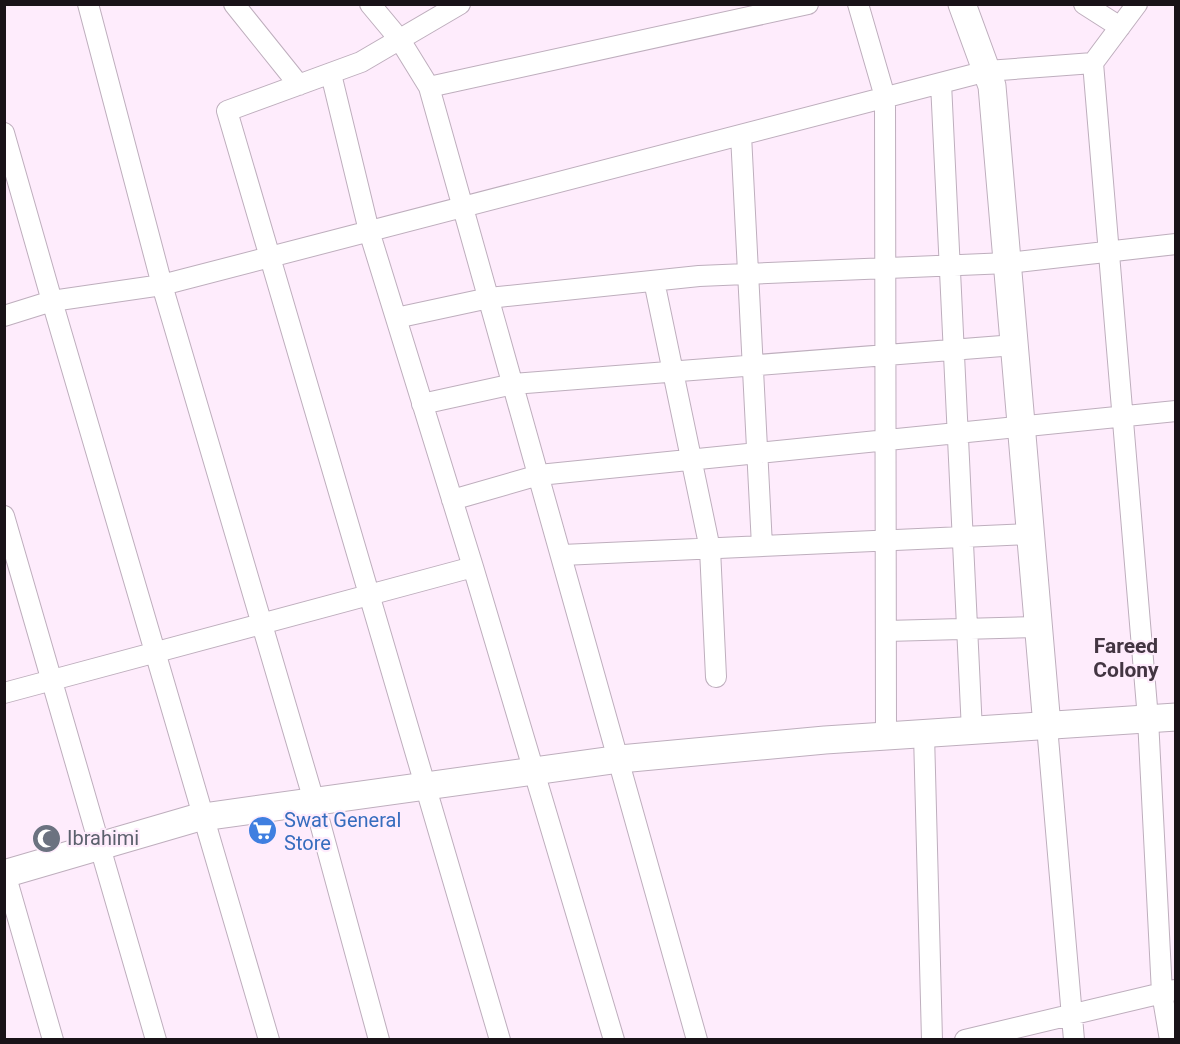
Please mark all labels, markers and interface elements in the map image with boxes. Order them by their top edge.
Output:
district label: Fareed Colony [1093,634,1159,682]
place label: Swat General Store [284,808,401,855]
supermarket icon: Swat General Store [247,815,279,847]
mosque icon: Ibrahimi [30,822,62,854]
place label: Ibrahimi [67,826,139,850]

